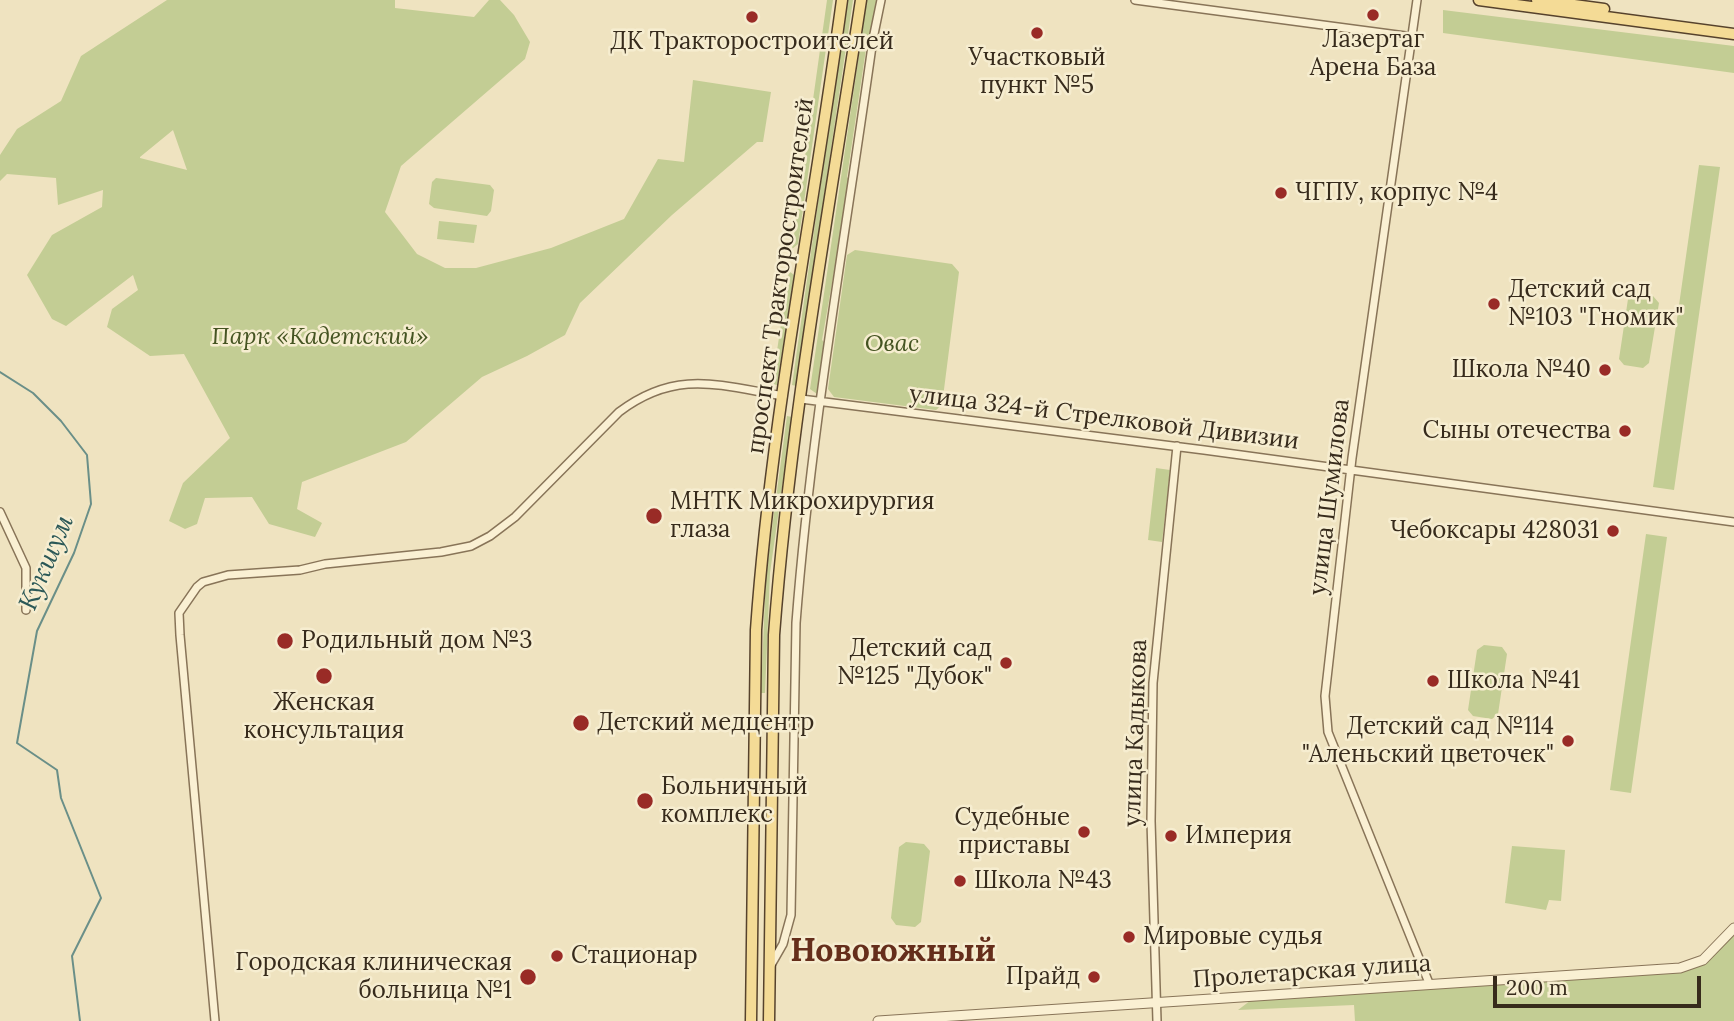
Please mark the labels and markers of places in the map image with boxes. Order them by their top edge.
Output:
marker: Лазертаг Арена База [1365,7,1381,23]
marker: ДК Тракторостроителей [744,9,760,25]
marker: Участковый пункт №5 [1029,25,1045,41]
place label: Лазертаг Арена База [1310,26,1436,82]
place label: ДК Тракторостроителей [610,28,894,56]
place label: Участковый пункт №5 [968,44,1106,100]
place label: ЧГПУ, корпус №4 [1295,179,1498,207]
marker: ЧГПУ, корпус №4 [1273,185,1289,201]
place label: Детский сад №103 "Гномик" [1508,276,1683,332]
marker: Детский сад №103 "Гномик" [1486,296,1502,312]
place label: Школа №40 [1452,356,1591,384]
marker: Школа №40 [1597,362,1613,378]
place label: Сыны отечества [1423,417,1611,445]
marker: Сыны отечества [1617,423,1633,439]
place label: МНТК Микрохирургия глаза [670,488,935,544]
marker: МНТК Микрохирургия глаза [644,506,664,526]
place label: Чебоксары 428031 [1390,517,1599,545]
marker: Чебоксары 428031 [1605,523,1621,539]
place label: Родильный дом №3 [301,627,533,655]
marker: Родильный дом №3 [275,631,295,651]
place label: Детский сад №125 "Дубок" [837,635,992,691]
marker: Детский сад №125 "Дубок" [998,655,1014,671]
marker: Женская консультация [314,666,334,686]
place label: Школа №41 [1447,667,1580,695]
marker: Школа №41 [1425,673,1441,689]
place label: Женская консультация [244,689,404,745]
place label: Детский медцентр [597,709,814,737]
marker: Детский медцентр [571,713,591,733]
place label: Детский сад №114 "Аленьский цветочек" [1302,713,1554,769]
marker: Детский сад №114 "Аленьский цветочек" [1560,733,1576,749]
place label: Больничный комплекс [661,773,807,829]
marker: Больничный комплекс [635,791,655,811]
place label: Судебные приставы [955,804,1070,860]
place label: Империя [1185,822,1292,850]
marker: Судебные приставы [1076,824,1092,840]
marker: Империя [1163,828,1179,844]
place label: Школа №43 [974,867,1112,895]
marker: Школа №43 [952,873,968,889]
place label: Мировые судья [1143,923,1323,951]
marker: Мировые судья [1121,929,1137,945]
place label: Стационар [571,942,697,970]
marker: Стационар [549,948,565,964]
place label: Городская клиническая больница №1 [235,949,512,1005]
place label: Прайд [1006,963,1080,991]
marker: Городская клиническая больница №1 [518,967,538,987]
marker: Прайд [1086,969,1102,985]

